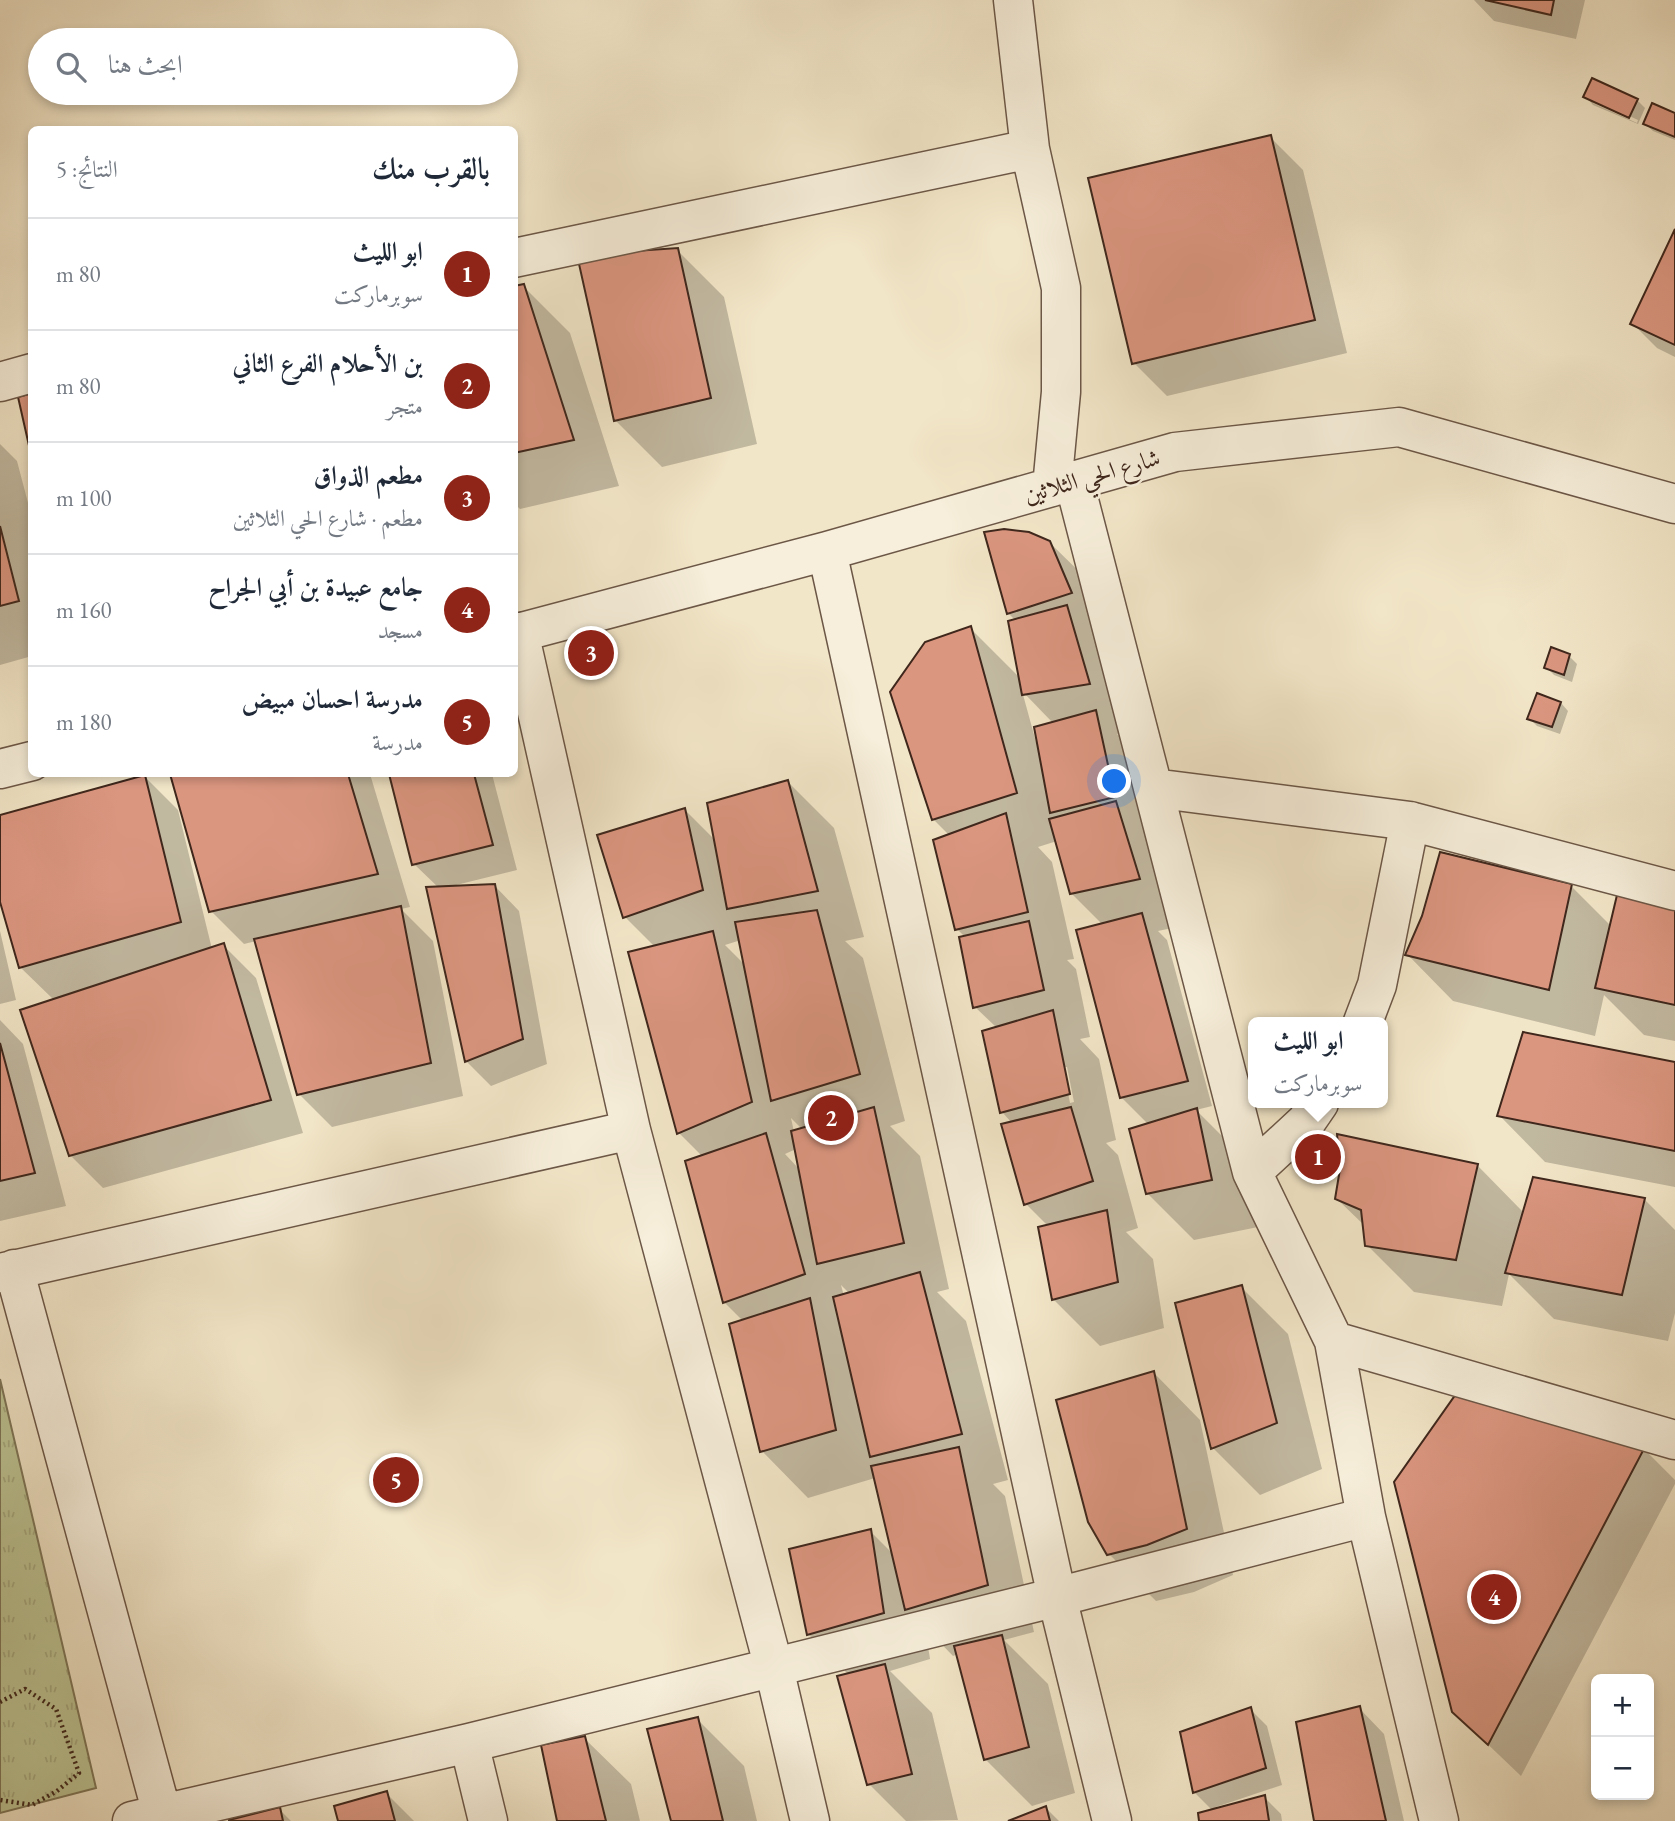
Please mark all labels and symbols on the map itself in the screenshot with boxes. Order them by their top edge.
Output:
street label: شارع الحي الثلاثين [1020,441,1166,517]
pin: 3 [568,627,614,679]
your location [1097,764,1131,798]
pin: 2 [808,1092,854,1144]
pin: 1 [1295,1131,1341,1183]
pin: 5 [373,1454,419,1506]
pin: 4 [1471,1571,1517,1623]

